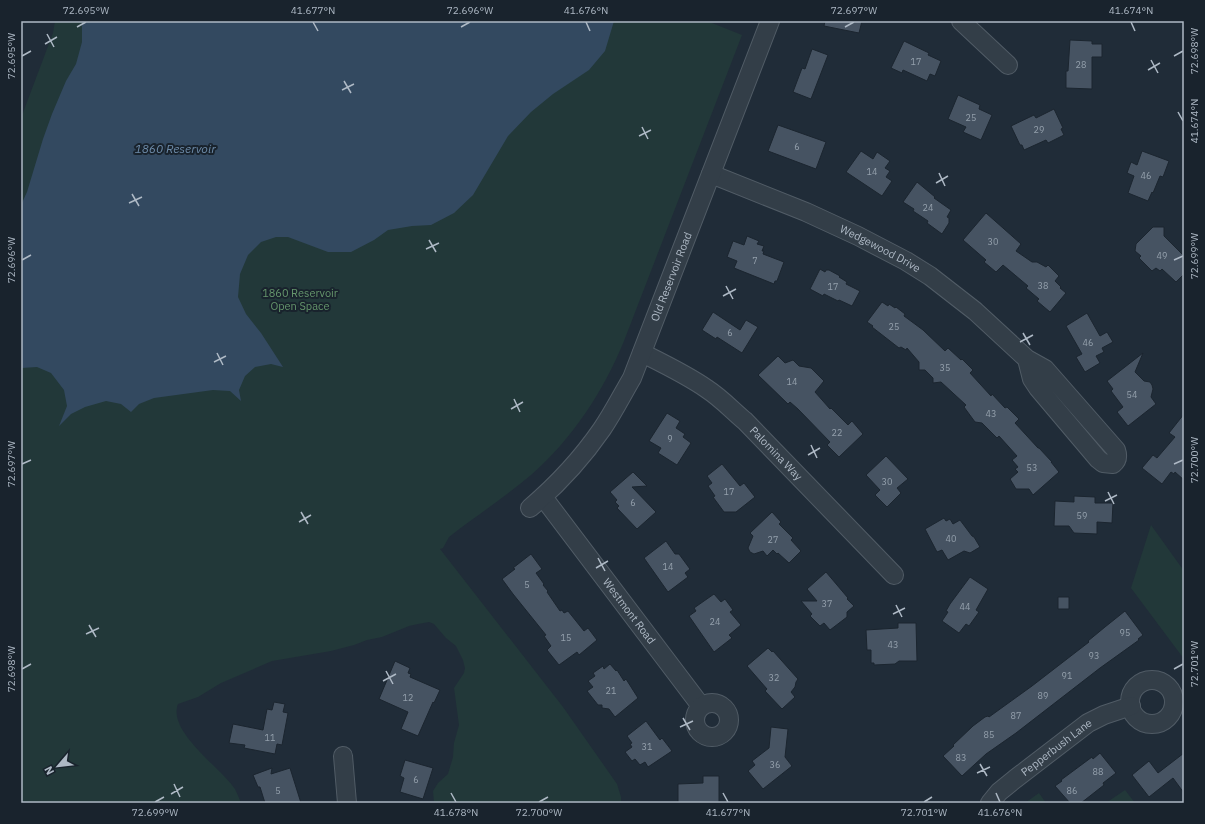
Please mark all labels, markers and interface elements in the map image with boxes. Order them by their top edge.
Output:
text: 72.695°W [63,4,109,17]
text: 41.677°N [291,4,335,17]
text: 72.696°W [447,4,493,17]
text: 41.676°N [564,4,608,17]
text: 72.697°W [831,4,877,17]
text: 41.674°N [1109,4,1153,17]
text: 72.698°W [1188,28,1201,74]
text: 72.695°W [5,33,18,79]
house number: 17 [911,56,921,67]
house number: 28 [1076,59,1086,70]
text: 41.674°N [1188,99,1201,143]
house number: 25 [966,112,976,123]
house number: 29 [1034,124,1044,135]
water label: 1860 Reservoir [134,141,216,156]
house number: 6 [794,141,800,152]
house number: 14 [867,166,877,177]
house number: 46 [1141,170,1151,181]
house number: 24 [923,202,933,213]
street label: Wedgewood Drive [838,222,923,275]
street label: Old Reservoir Road [648,230,695,323]
text: 72.699°W [1188,233,1201,279]
house number: 30 [988,236,998,247]
text: 72.696°W [5,237,18,283]
house number: 49 [1157,250,1167,261]
house number: 7 [752,255,758,266]
house number: 38 [1038,280,1048,291]
house number: 17 [828,281,838,292]
park label: 1860 Reservoir Open Space [262,286,338,313]
house number: 25 [889,321,899,332]
house number: 6 [727,327,733,338]
house number: 46 [1083,337,1093,348]
house number: 35 [940,362,950,373]
house number: 14 [787,376,797,387]
house number: 54 [1127,389,1137,400]
house number: 43 [986,408,996,419]
street label: Palomina Way [747,423,806,484]
house number: 22 [832,427,842,438]
house number: 9 [667,433,673,444]
text: 72.700°W [1188,437,1201,483]
text: 72.697°W [5,441,18,487]
house number: 53 [1027,462,1037,473]
house number: 30 [882,476,892,487]
house number: 17 [724,486,734,497]
house number: 6 [630,497,636,508]
house number: 59 [1077,510,1087,521]
house number: 40 [946,533,956,544]
house number: 27 [768,534,778,545]
house number: 14 [663,561,673,572]
street label: Westmont Road [600,575,659,647]
house number: 5 [524,579,530,590]
house number: 37 [822,598,832,609]
house number: 44 [960,601,970,612]
house number: 24 [710,616,720,627]
house number: 95 [1120,627,1130,638]
house number: 15 [561,632,571,643]
house number: 43 [888,639,898,650]
text: 72.701°W [1188,641,1201,687]
text: 72.698°W [5,646,18,692]
house number: 93 [1089,650,1099,661]
house number: 91 [1062,670,1072,681]
house number: 32 [769,672,779,683]
house number: 21 [606,685,616,696]
house number: 89 [1038,690,1048,701]
house number: 12 [403,692,413,703]
house number: 87 [1011,710,1021,721]
street label: Pepperbush Lane [1018,715,1094,779]
house number: 85 [984,729,994,740]
house number: 11 [265,732,275,743]
house number: 31 [642,741,652,752]
north arrow [38,746,78,786]
house number: 83 [956,752,966,763]
house number: 36 [770,759,780,770]
text: N [41,764,57,777]
house number: 88 [1093,766,1103,777]
house number: 6 [413,774,419,785]
house number: 5 [275,785,281,796]
house number: 86 [1067,785,1077,796]
text: 72.699°W [132,806,178,819]
text: 41.678°N [434,806,478,819]
text: 72.700°W [516,806,562,819]
text: 41.677°N [706,806,750,819]
text: 72.701°W [901,806,947,819]
text: 41.676°N [978,806,1022,819]

